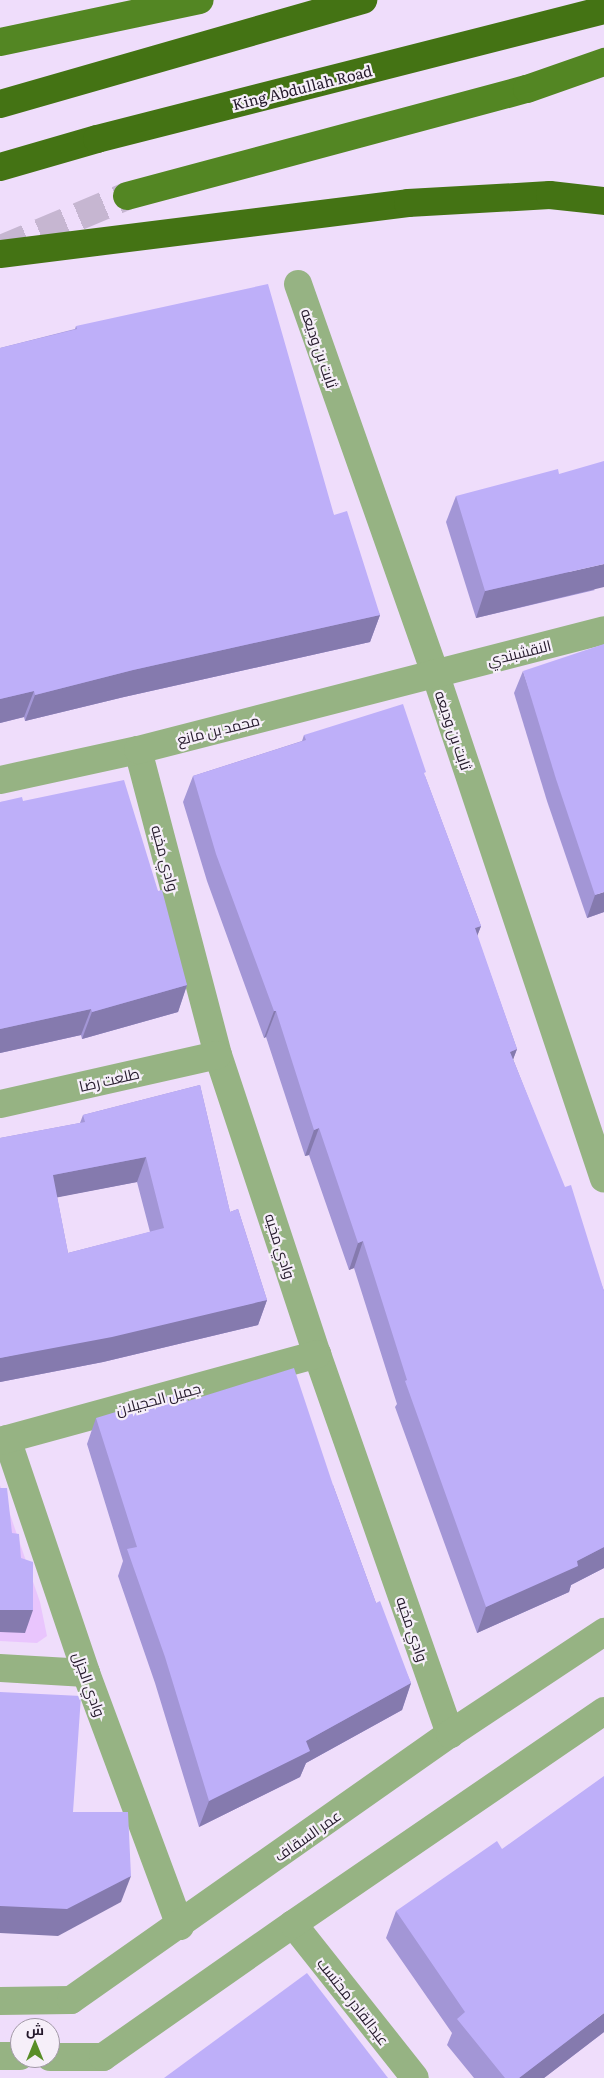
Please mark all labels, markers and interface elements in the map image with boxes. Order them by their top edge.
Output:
street label: King Abdullah Road [230,61,374,113]
street label: ثابت بن وديعه [298,306,342,390]
street label: النقشبندي [485,635,553,669]
street label: ثابت بن وديعه [432,688,476,772]
street label: محمد بن مانع [175,710,261,748]
street label: وادي مخيه [149,823,183,893]
street label: طلعت رضا [77,1063,141,1095]
street label: وادي مخيه [262,1211,300,1281]
street label: جميل الحجيلان [114,1378,202,1418]
street label: وادي مخيه [393,1594,433,1664]
street label: وادي الجزل [70,1649,110,1719]
street label: عمر السقاف [270,1806,344,1864]
street label: عبدالقادر محتسب [314,1954,394,2048]
north arrow [10,2018,60,2068]
text: ش [26,2019,44,2039]

